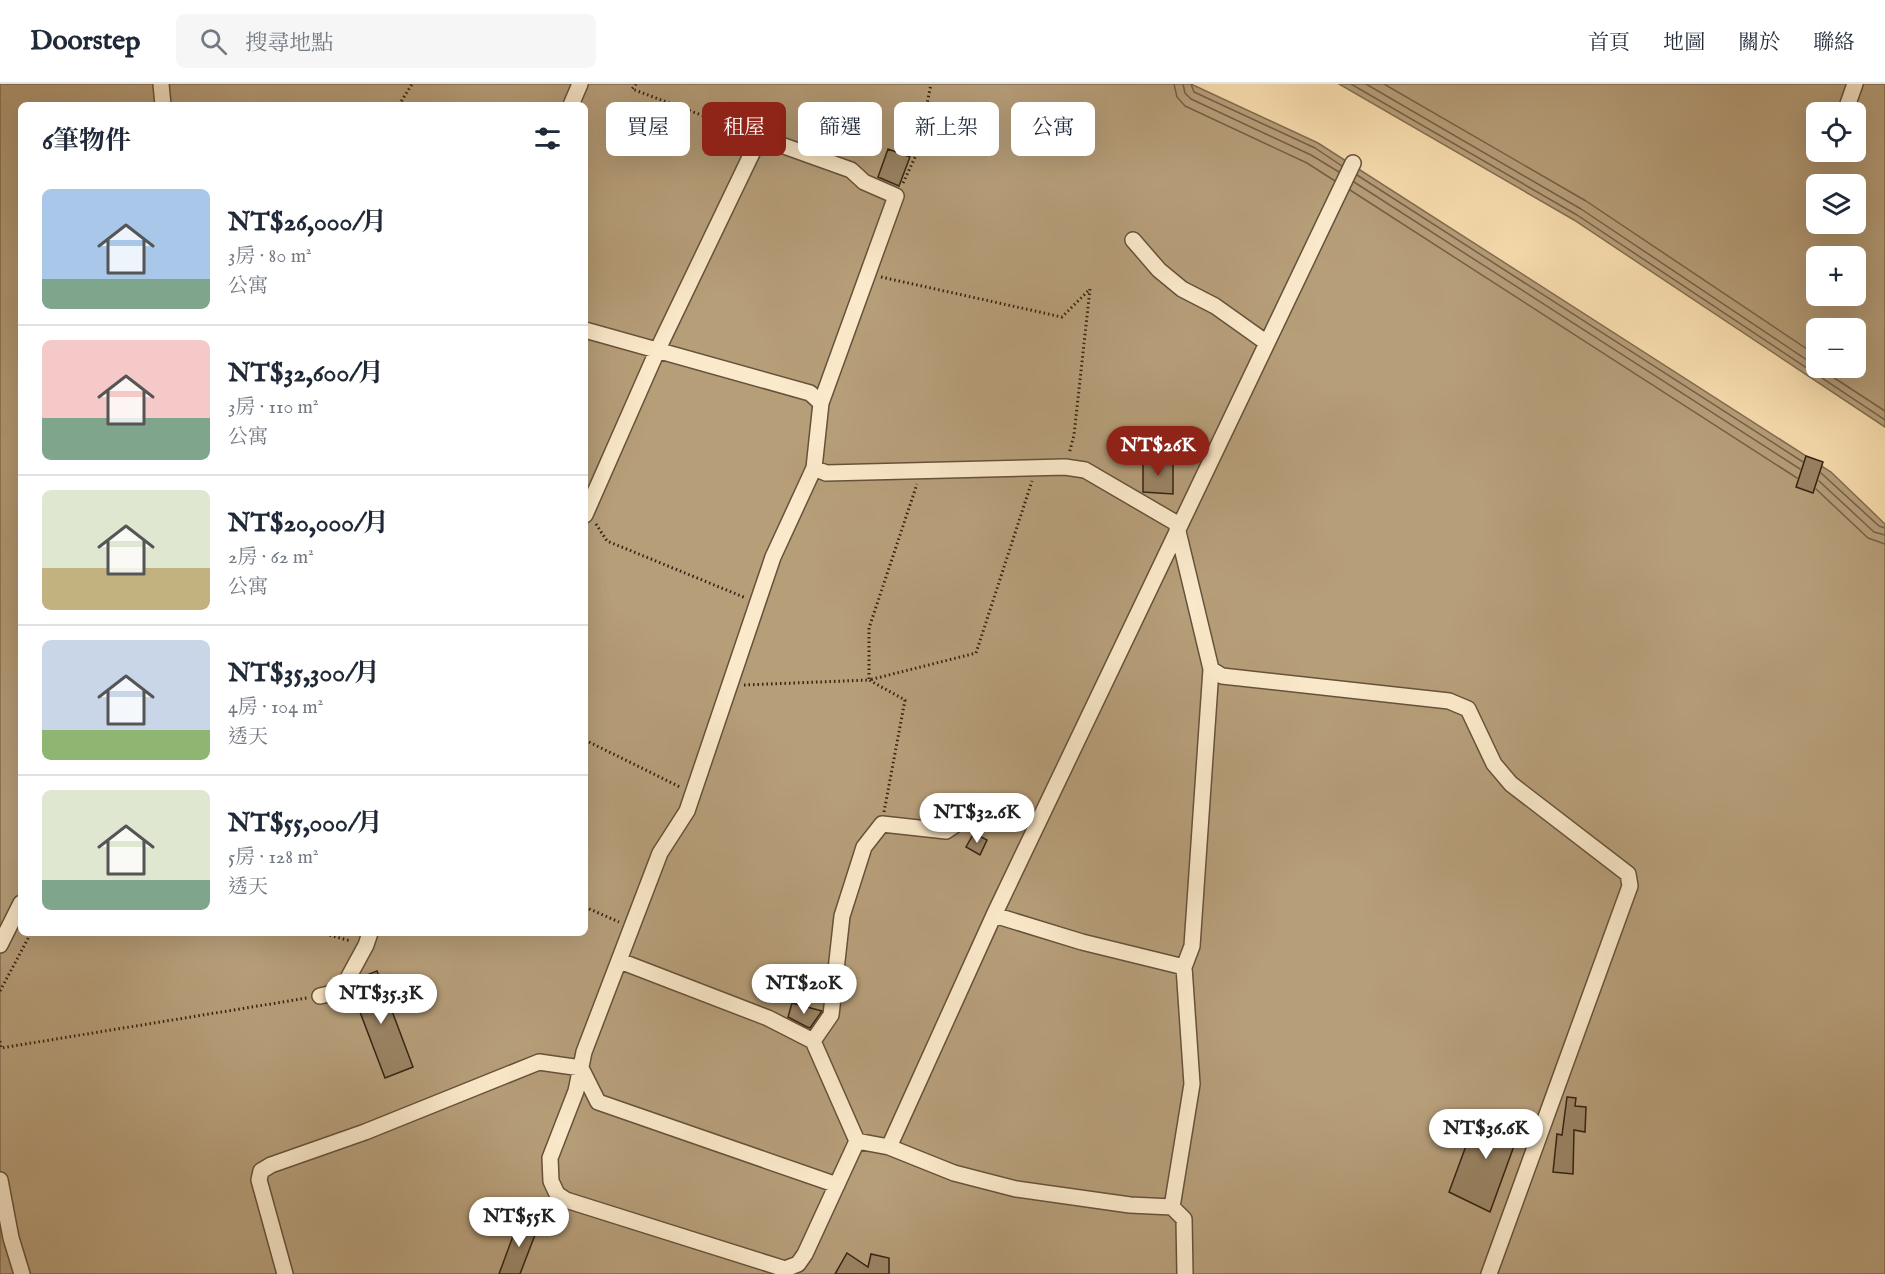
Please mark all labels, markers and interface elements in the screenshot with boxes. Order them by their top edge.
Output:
search box [176,14,596,68]
text: Doorstep [30,24,140,59]
icon: search [197,25,230,58]
text: 搜尋地點 [245,30,333,58]
text: 首頁 [1588,30,1630,57]
text: 地圖 [1663,30,1705,57]
text: 關於 [1738,30,1780,57]
text: 聯絡 [1813,30,1855,57]
chip: 買屋 [606,102,690,156]
chip: 租屋 [702,102,786,156]
chip: 篩選 [798,102,882,156]
chip: 新上架 [894,102,999,156]
chip: 公寓 [1011,102,1095,156]
map controls [1806,102,1866,378]
button: locate [1806,102,1866,162]
icon: filters [531,122,564,155]
text: 6筆物件 [42,125,131,158]
button: layers [1806,174,1866,234]
text: NT$26,000/月 [228,206,387,239]
icon: home [90,213,162,285]
text: 3房 · 80 m² [228,244,312,269]
button: + [1806,246,1866,306]
text: 公寓 [228,274,268,299]
button: − [1806,318,1866,378]
text: NT$32,600/月 [228,357,384,390]
icon: home [90,364,162,436]
text: 3房 · 110 m² [228,395,319,420]
text: 公寓 [228,425,268,450]
pin: NT$26K [1109,426,1207,477]
text: NT$26K [1120,433,1196,458]
text: NT$20,000/月 [228,507,389,540]
icon: home [90,514,162,586]
text: 2房 · 62 m² [228,545,314,570]
text: 公寓 [228,575,268,600]
text: NT$35,300/月 [228,657,380,690]
icon: home [90,664,162,736]
text: 4房 · 104 m² [228,695,323,720]
text: 透天 [228,725,268,750]
pin: NT$32.6K [915,793,1039,844]
text: NT$32.6K [934,800,1020,825]
text: NT$55,000/月 [228,807,383,840]
icon: home [90,814,162,886]
text: 5房 · 128 m² [228,845,318,870]
text: 透天 [228,875,268,900]
pin: NT$20K [755,964,853,1015]
text: NT$20K [766,971,842,996]
pin: NT$35.3K [319,974,443,1025]
text: NT$35.3K [339,981,423,1006]
pin: NT$36.6K [1424,1109,1548,1160]
text: NT$36.6K [1443,1116,1529,1141]
pin: NT$55K [470,1197,568,1248]
text: NT$55K [483,1204,555,1229]

